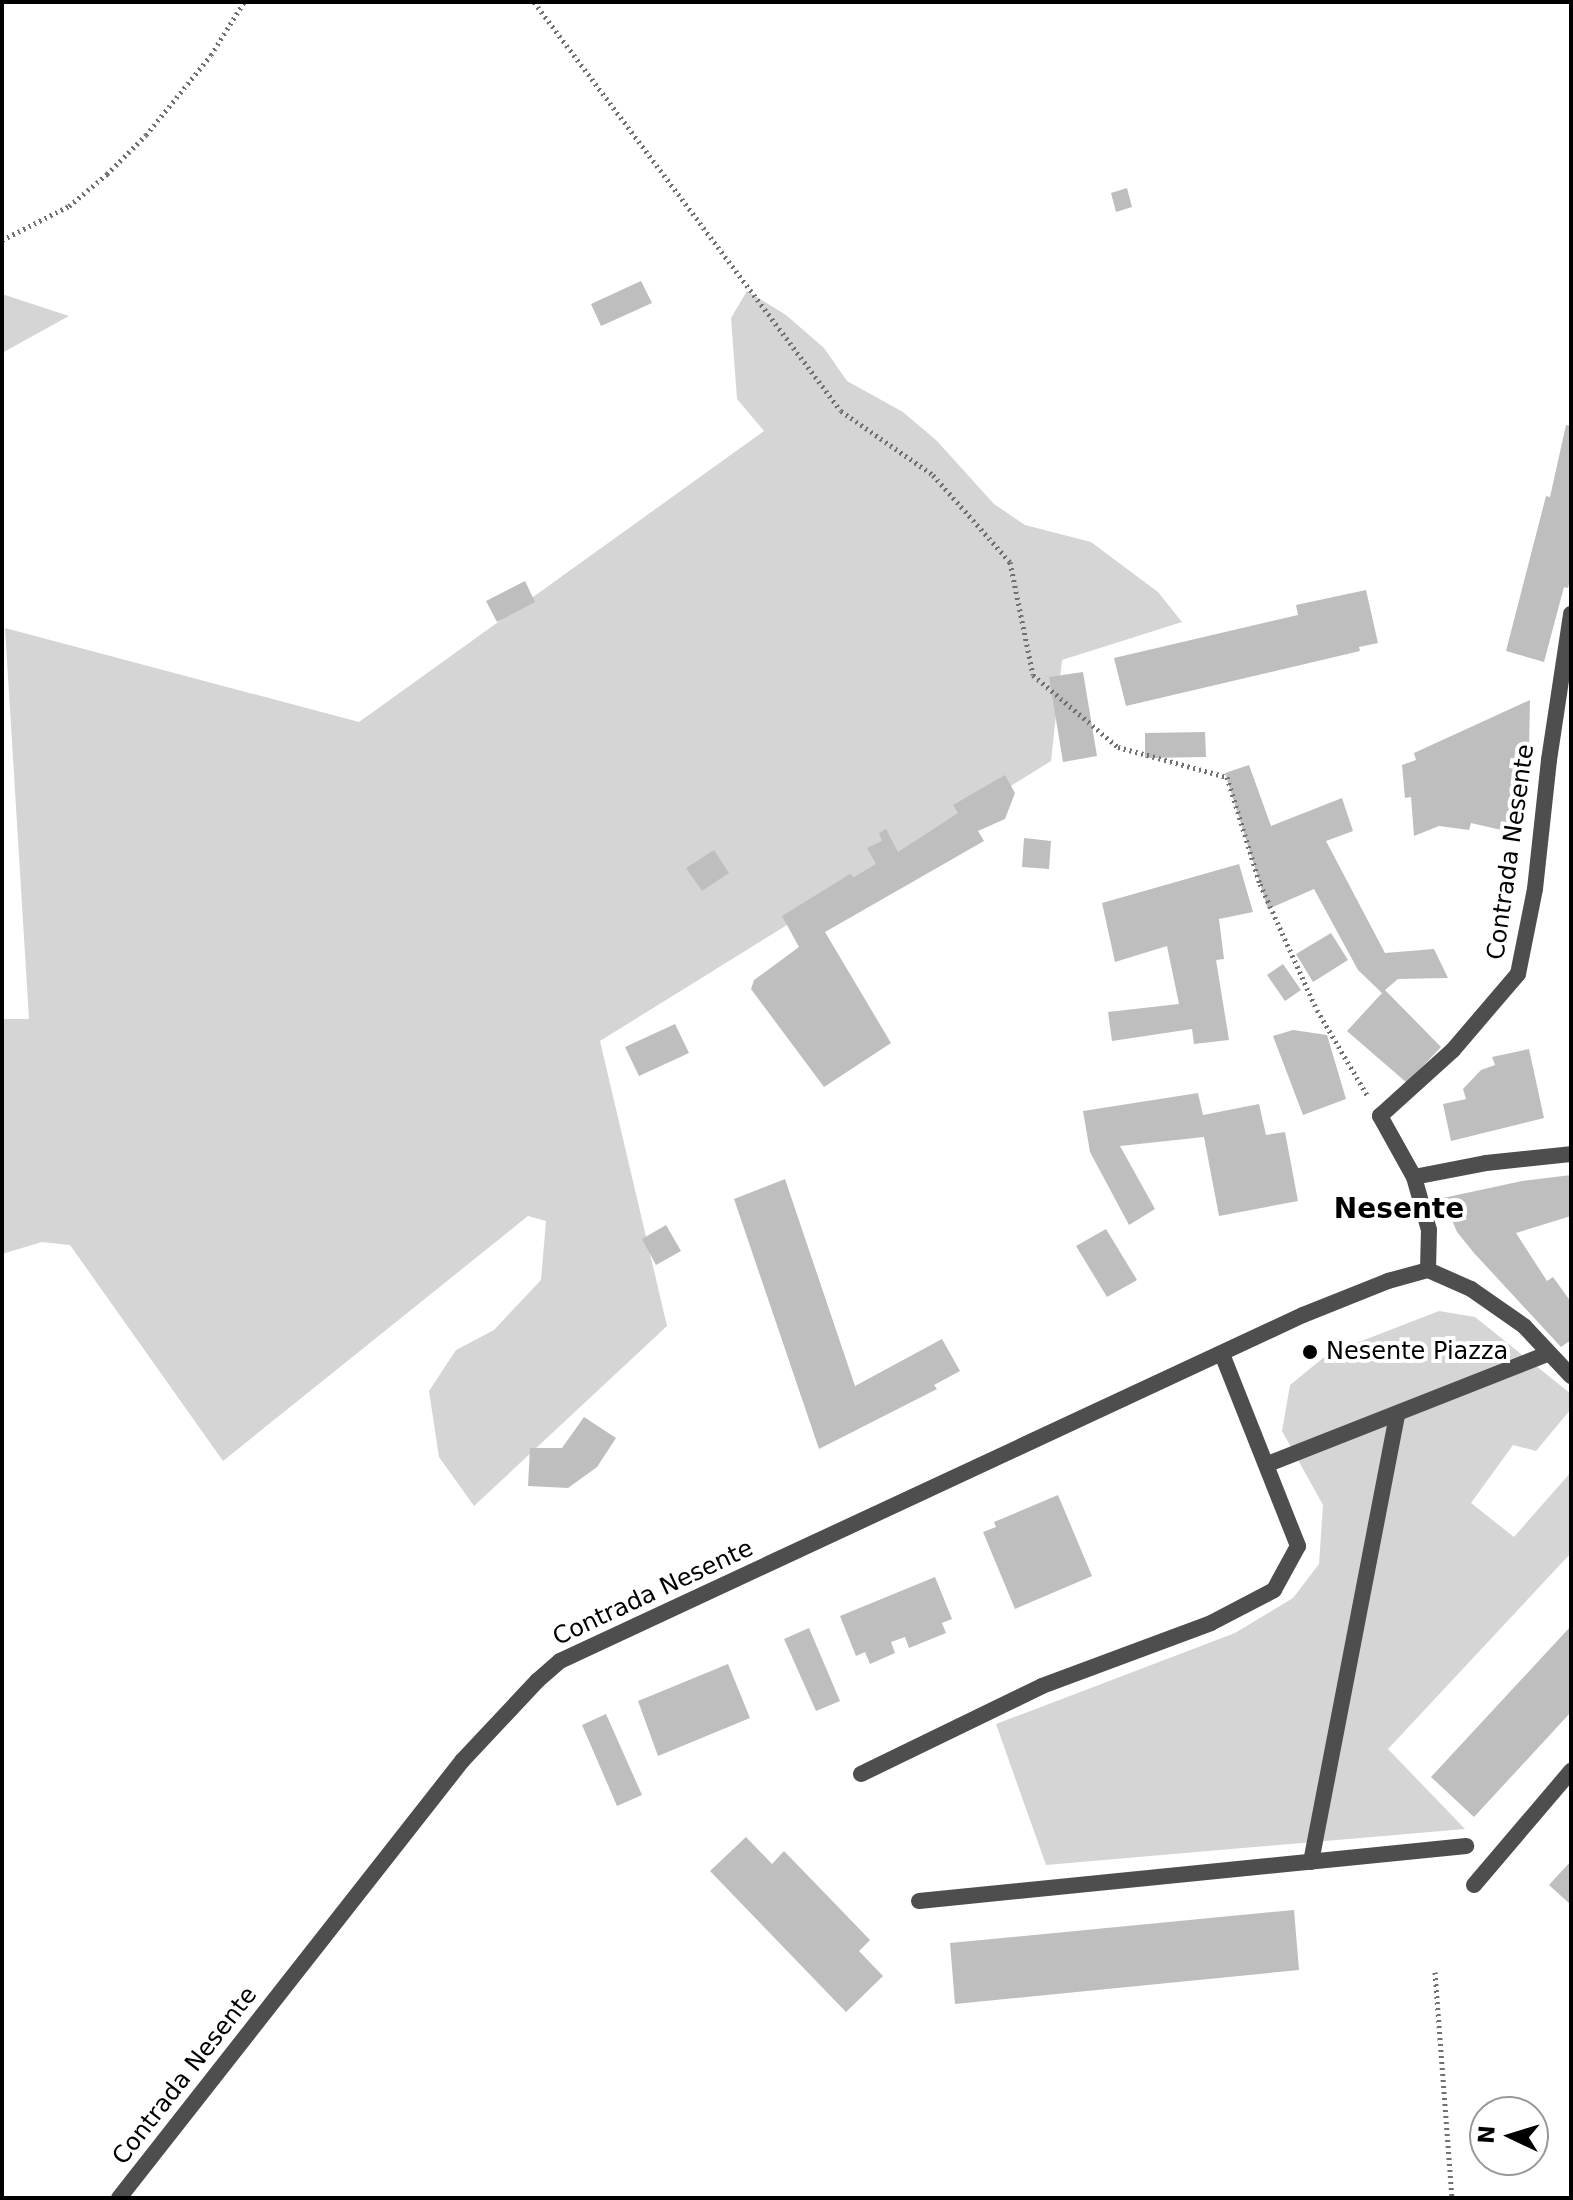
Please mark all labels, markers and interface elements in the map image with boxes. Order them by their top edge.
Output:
street label: Contrada Nesente [1482,742,1540,962]
district label: Nesente [1334,1192,1464,1226]
place label: Nesente Piazza [1326,1338,1508,1366]
marker: Nesente Piazza [1301,1343,1319,1361]
street label: Contrada Nesente [548,1534,758,1652]
street label: Contrada Nesente [107,1981,263,2171]
north arrow [1469,2096,1549,2176]
text: N [1473,2124,1500,2144]

